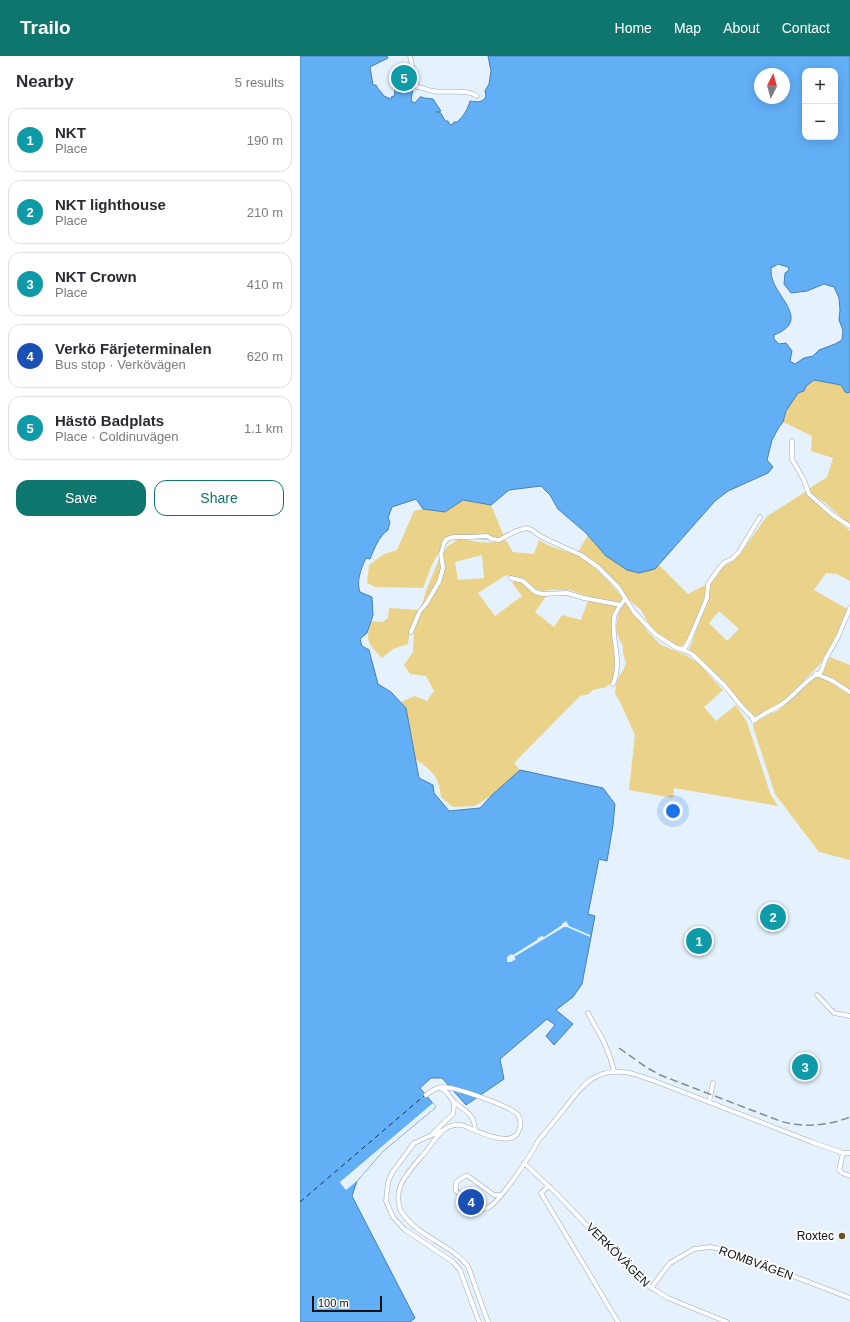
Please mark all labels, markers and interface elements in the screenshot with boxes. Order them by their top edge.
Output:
text: Trailo [20,17,71,38]
text: Home [615,20,652,36]
text: Map [674,20,701,36]
text: About [723,20,760,36]
text: Contact [782,20,830,36]
pin: 5 [391,63,417,93]
north arrow [754,68,790,104]
map controls [802,68,838,140]
button: + [802,68,838,104]
text: Nearby [16,72,74,91]
text: 5 results [235,75,284,90]
button: − [802,104,838,140]
text: NKT [55,124,86,141]
text: 1 [26,133,34,148]
text: 190 m [247,133,283,148]
text: Place [55,141,88,156]
text: NKT lighthouse [55,196,166,213]
text: 2 [26,205,34,220]
text: 210 m [247,205,283,220]
text: Place [55,213,88,228]
text: NKT Crown [55,268,137,285]
text: 3 [26,277,34,292]
text: 410 m [247,277,283,292]
text: Place [55,285,88,300]
text: Verkö Färjeterminalen [55,340,212,357]
text: 4 [26,349,34,364]
text: 620 m [247,349,283,364]
text: Bus stop · Verkövägen [55,357,186,372]
text: Hästö Badplats [55,412,164,429]
text: 5 [26,421,34,436]
text: 1.1 km [244,421,283,436]
text: Place · Coldinuvägen [55,429,179,444]
button: Save [16,480,146,516]
button: Share [154,480,284,516]
your location [663,801,683,821]
pin: 2 [760,902,786,932]
pin: 1 [686,926,712,956]
pin: 3 [792,1052,818,1082]
pin: 4 [458,1187,484,1217]
street label: VERKÖVÄGEN [583,1220,653,1290]
place label: Roxtec [797,1229,834,1243]
marker: Roxtec [837,1231,847,1241]
street label: ROMBVÄGEN [717,1243,795,1283]
scale bar [312,1294,382,1313]
text: 100 m [318,1297,349,1309]

